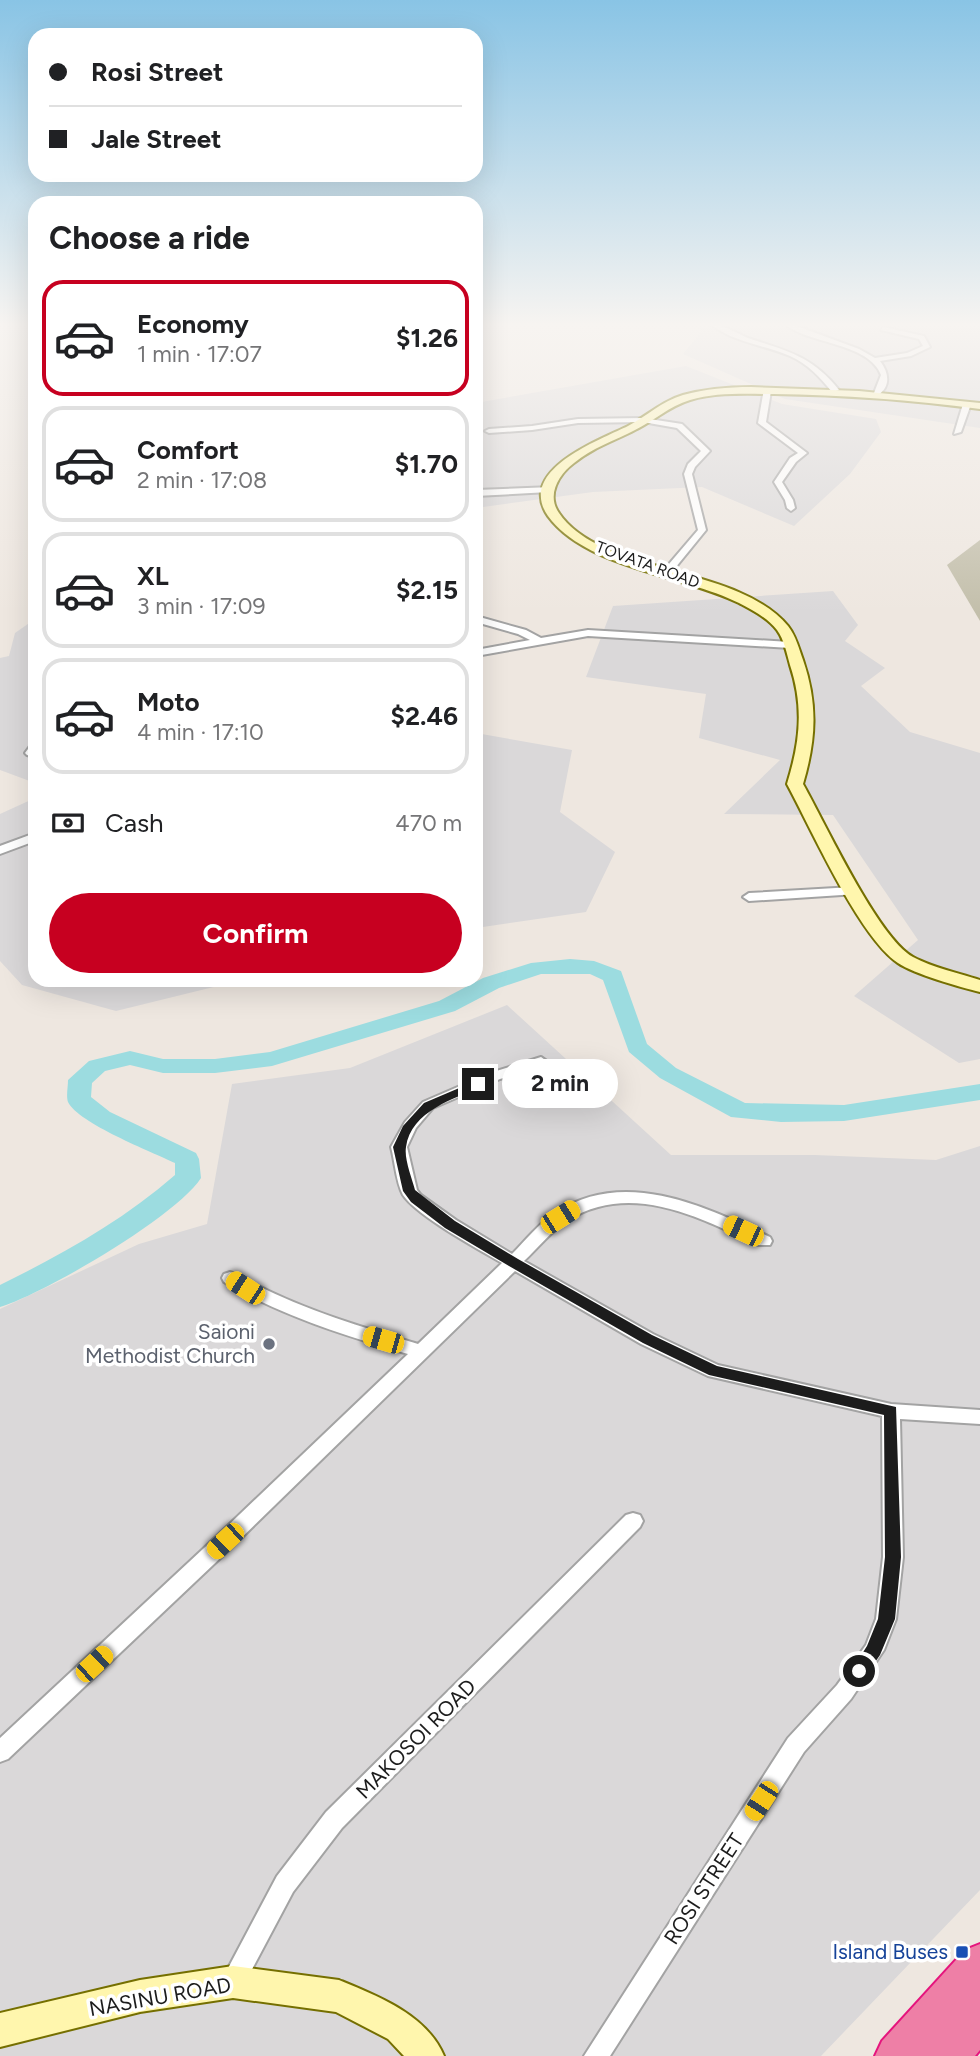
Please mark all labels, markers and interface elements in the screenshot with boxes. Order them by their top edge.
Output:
text: Rosi Street [91,56,223,88]
text: Jale Street [91,123,222,155]
text: Choose a ride [49,219,250,257]
icon: car [53,307,116,370]
text: Economy [137,308,249,340]
text: $1.26 [396,322,458,354]
text: 1 min · 17:07 [137,340,262,368]
icon: car [53,433,116,496]
text: Comfort [137,434,239,466]
text: $1.70 [395,448,458,480]
text: 2 min · 17:08 [137,466,267,494]
street label: TOVATA ROAD [593,537,702,592]
icon: car [53,559,116,622]
text: XL [137,560,169,592]
text: $2.15 [396,574,458,606]
text: 3 min · 17:09 [137,592,266,620]
icon: car [53,685,116,748]
text: Moto [137,686,200,718]
text: $2.46 [391,700,458,732]
text: 4 min · 17:10 [137,718,264,746]
icon: cash [49,804,87,842]
text: Cash [105,807,164,839]
text: 470 m [395,809,462,837]
button: Confirm [49,893,462,973]
callout: 2 min [503,1060,618,1108]
route end [462,1068,494,1100]
text: 2 min [531,1069,589,1097]
car [537,1197,584,1237]
car [720,1213,767,1249]
car [222,1268,269,1308]
place label: Saioni Methodist Church [85,1319,255,1368]
car [360,1324,407,1356]
marker: Saioni Methodist Church [261,1336,277,1352]
car [203,1519,248,1563]
car [72,1642,117,1686]
route start [843,1655,875,1687]
street label: MAKOSOI ROAD [350,1673,481,1804]
car [741,1778,782,1824]
street label: ROSI STREET [658,1828,749,1949]
place label: Island Buses [832,1939,948,1964]
marker: Island Buses [954,1944,970,1960]
street label: NASINU ROAD [87,1972,233,2021]

